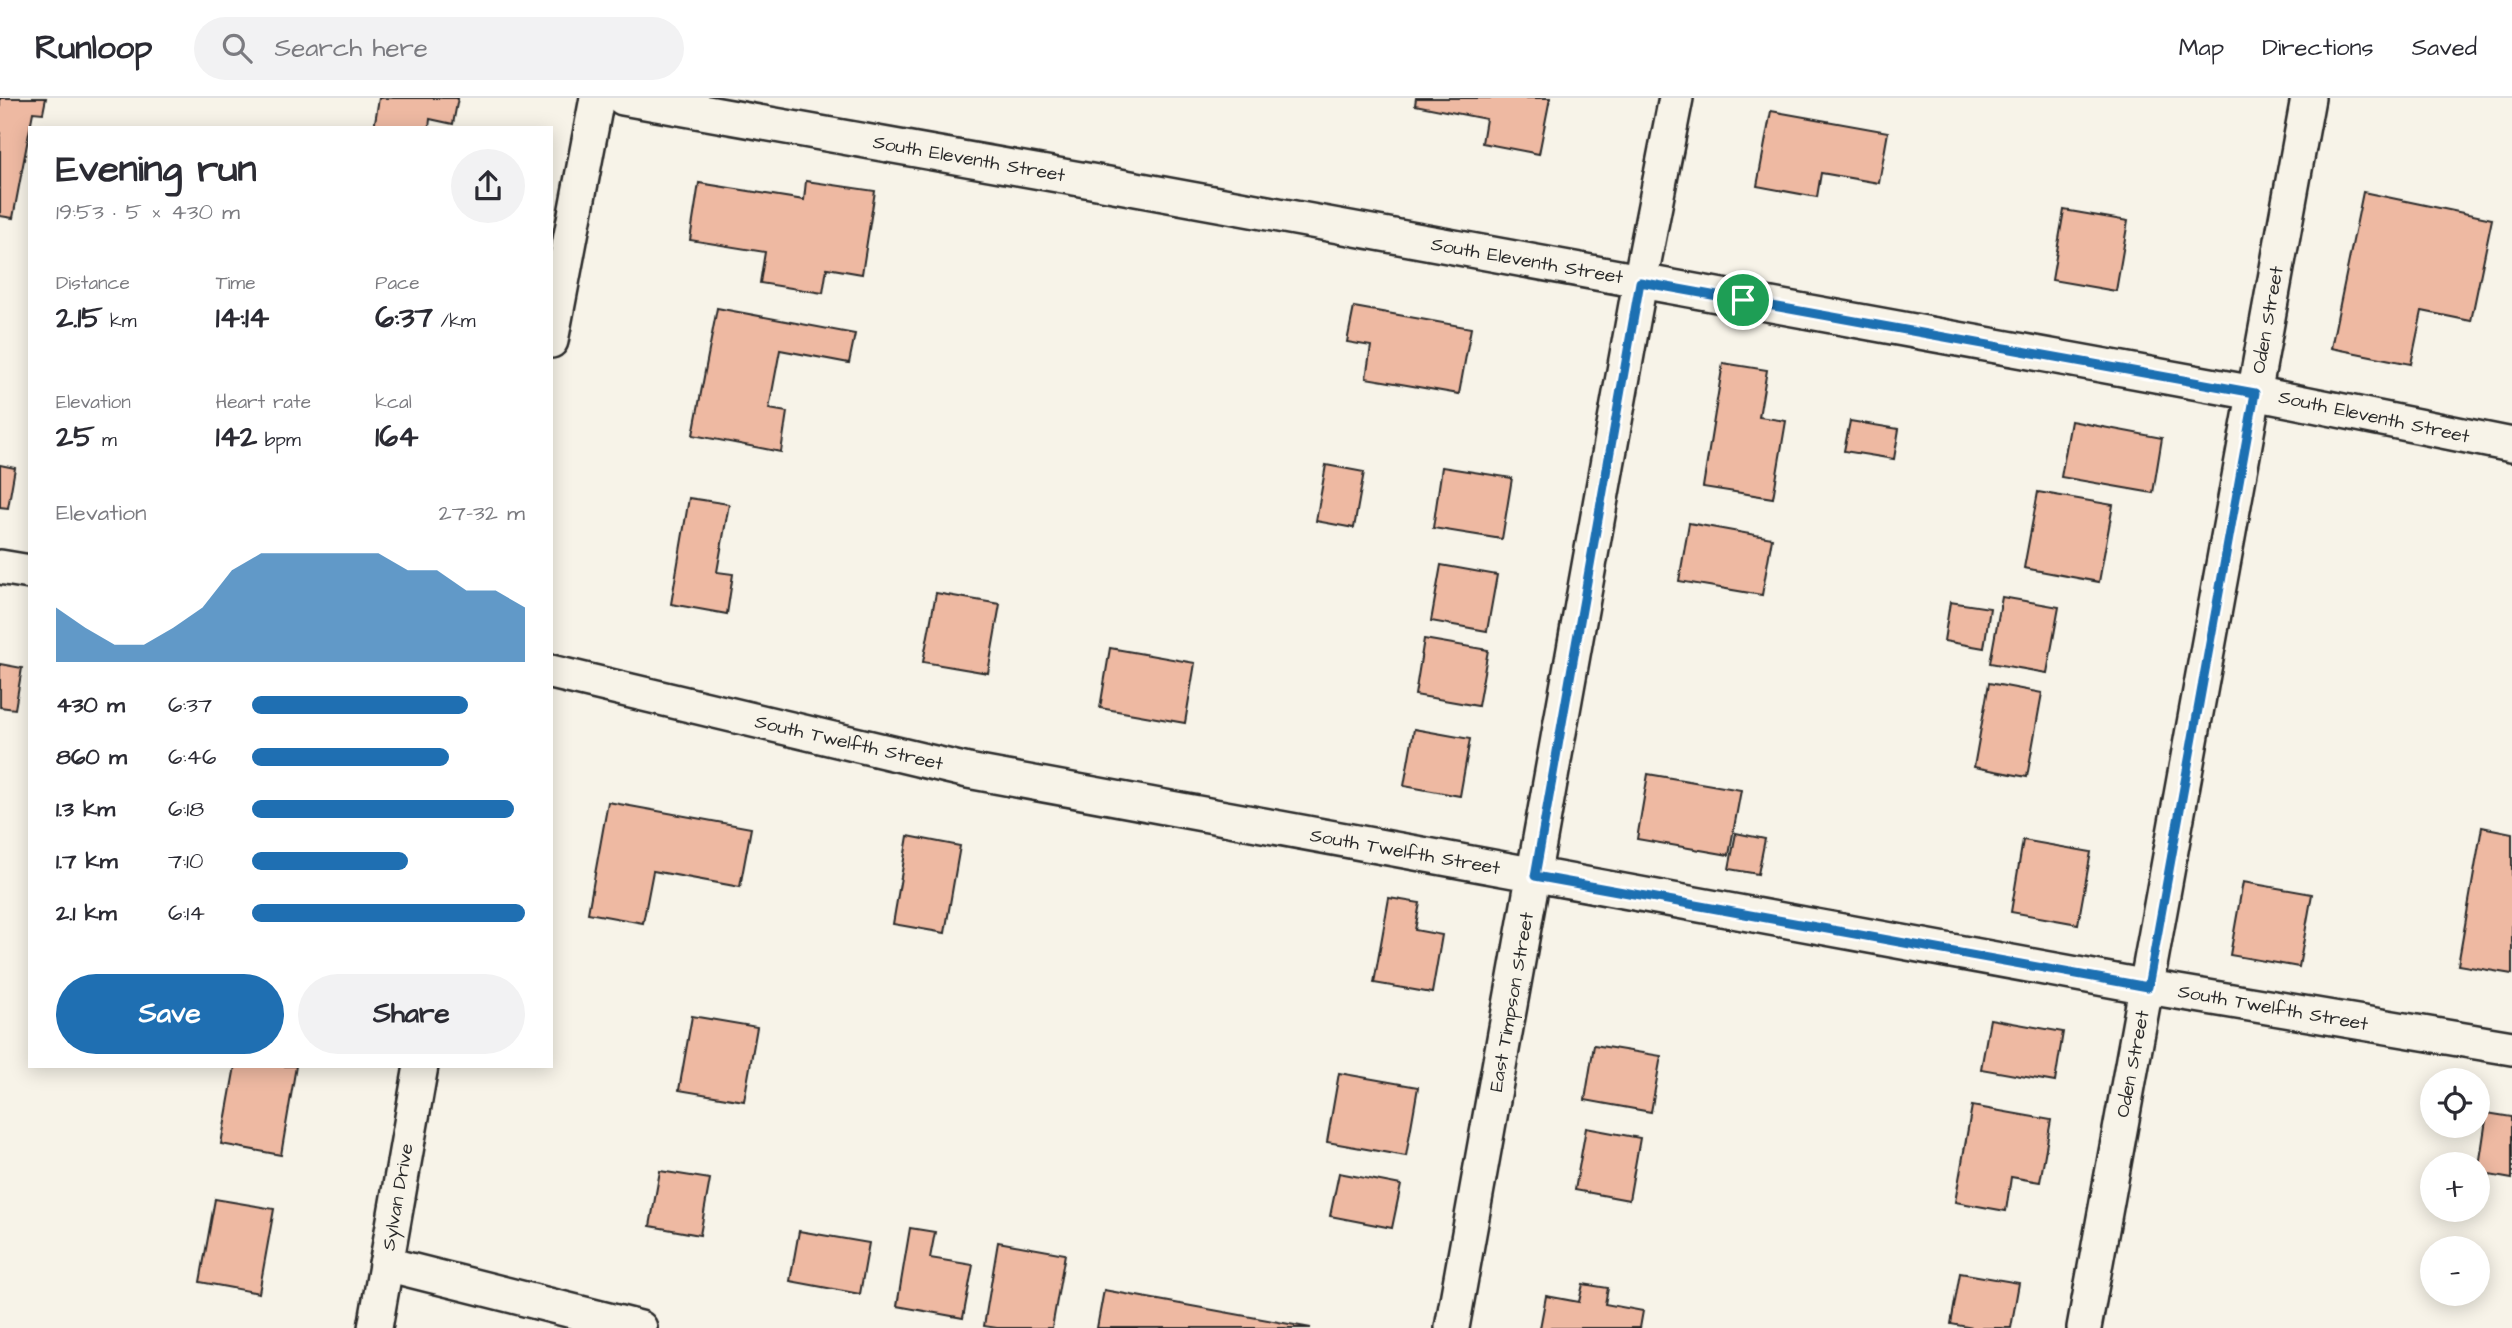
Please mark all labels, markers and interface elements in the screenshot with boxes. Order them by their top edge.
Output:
search box [194,17,684,80]
text: Runloop [35,25,152,71]
icon: search [218,29,256,67]
text: Search here [274,30,428,66]
text: Map [2179,31,2224,65]
text: Directions [2262,31,2374,65]
text: Saved [2412,31,2477,65]
street label: South Eleventh Street [871,129,1068,189]
text: Evening run [56,144,257,196]
button: share [451,149,525,223]
text: 19:53 · 5 × 430 m [56,196,240,228]
street label: South Eleventh Street [1429,231,1626,291]
street label: Oden Street [2245,264,2291,376]
text: Distance [56,270,130,297]
text: Time [216,270,255,297]
text: Pace [375,270,419,297]
pin [1713,270,1773,330]
icon: arrive [1724,281,1762,319]
text: 2.15 [56,297,102,339]
text: 14:14 [216,297,269,339]
text: 6:37 [375,297,433,339]
text: km [102,308,137,335]
text: /km [433,308,476,335]
street label: South Eleventh Street [2276,384,2472,451]
text: Elevation [56,389,131,416]
text: Heart rate [216,389,311,416]
text: kcal [375,389,412,416]
text: 25 [56,416,94,458]
text: 142 [216,416,257,458]
text: 164 [375,416,418,458]
text: m [94,427,117,454]
text: bpm [257,427,301,454]
text: Elevation [56,497,147,529]
text: 27–32 m [439,497,525,529]
text: 430 m [56,689,125,721]
text: 6:37 [168,689,212,721]
street label: South Twelfth Street [752,708,946,778]
text: 860 m [56,741,127,773]
text: 6:46 [168,741,216,773]
text: 1.3 km [56,793,115,825]
text: 6:18 [168,793,204,825]
street label: South Twelfth Street [1308,822,1502,882]
text: 1.7 km [56,845,118,877]
text: 7:10 [168,845,203,877]
text: 2.1 km [56,897,117,929]
text: 6:14 [168,897,205,929]
street label: East Timpson Street [1483,910,1541,1094]
button: Save [56,974,284,1054]
button: Share [298,974,525,1054]
street label: South Twelfth Street [2176,978,2370,1038]
street label: Oden Street [2109,1008,2157,1120]
map controls [2420,1068,2490,1306]
button: locate [2420,1068,2490,1138]
street label: Sylvan Drive [375,1141,422,1253]
button: + [2420,1152,2490,1222]
button: − [2420,1236,2490,1306]

